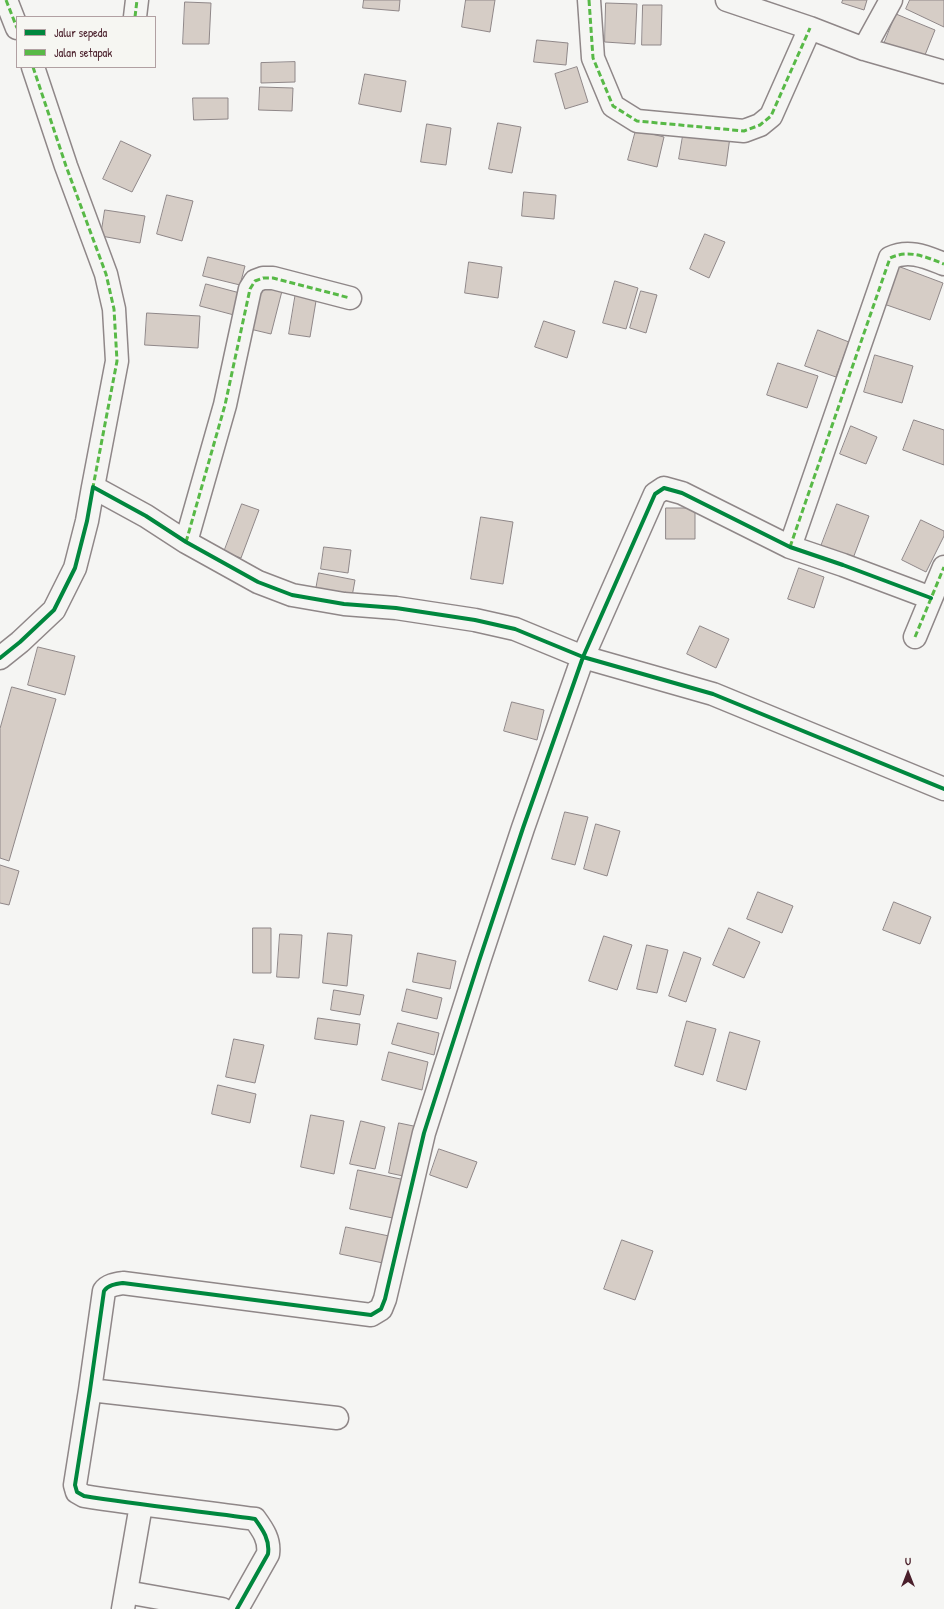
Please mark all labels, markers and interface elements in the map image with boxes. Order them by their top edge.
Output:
legend [16,16,156,68]
text: Jalur sepeda [54,24,107,41]
text: Jalan setapak [54,44,112,61]
north arrow [888,1553,928,1593]
text: U [905,1554,911,1568]

